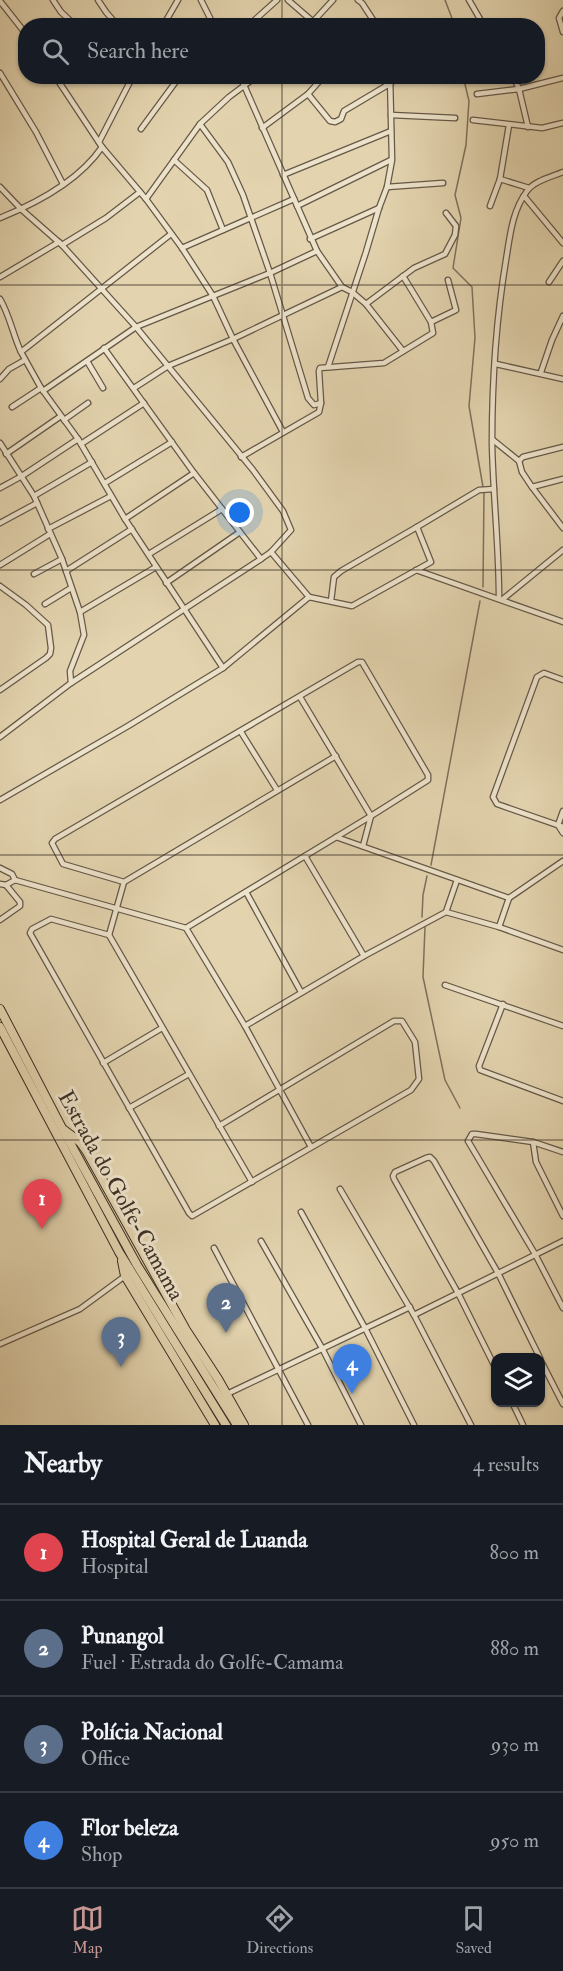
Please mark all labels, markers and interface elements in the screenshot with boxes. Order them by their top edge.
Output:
search box [18,18,545,84]
icon: search [39,35,72,68]
text: Search here [87,37,189,65]
your location [225,498,254,527]
street label: Estrada do Golfe-Camama [52,1086,191,1306]
pin: 1 [22,1180,62,1229]
pin: 2 [206,1284,246,1333]
pin: 3 [102,1318,140,1367]
pin: 4 [332,1344,372,1394]
map controls [491,1353,545,1407]
button: layers [491,1353,545,1407]
text: Nearby [24,1448,102,1480]
text: 4 results [473,1452,539,1477]
text: Hospital Geral de Luanda [81,1526,307,1554]
text: 1 [40,1540,47,1565]
text: 800 m [489,1540,539,1565]
text: Hospital [81,1554,149,1579]
text: Punangol [81,1622,164,1650]
text: 2 [38,1636,49,1661]
text: 880 m [490,1636,539,1661]
text: Fuel · Estrada do Golfe-Camama [81,1650,344,1675]
text: Polícia Nacional [81,1718,223,1746]
text: 3 [40,1732,47,1757]
text: 930 m [491,1732,539,1757]
text: Office [81,1746,130,1771]
text: Flor beleza [81,1814,178,1842]
text: 4 [38,1828,49,1853]
text: 950 m [490,1828,539,1853]
text: Shop [81,1842,122,1867]
tab: Map [71,1902,104,1958]
tab: Directions [246,1902,313,1958]
tab: Saved [455,1902,492,1958]

